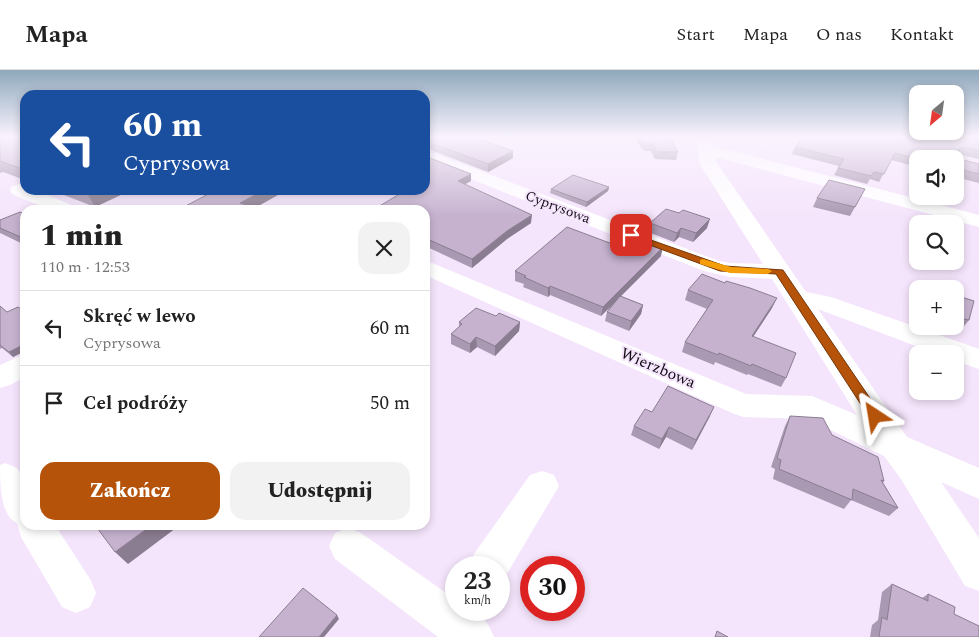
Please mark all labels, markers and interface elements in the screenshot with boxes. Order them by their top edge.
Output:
text: Mapa [25,17,88,53]
text: Start [676,21,715,48]
text: Mapa [743,21,788,48]
text: O nas [816,21,862,48]
text: Kontakt [890,21,954,48]
north arrow [909,85,964,140]
map controls [909,85,964,400]
text: 60 m [123,99,203,152]
icon: left [40,110,105,175]
text: Cyprysowa [123,147,230,180]
button: sound [909,150,964,205]
street label: Cyprysowa [522,185,594,229]
text: 1 min [40,213,123,259]
pin [610,214,652,256]
button: search [909,215,964,270]
icon: arrive [617,221,645,249]
button: close [358,222,410,274]
text: 110 m · 12:53 [40,255,130,279]
button: + [909,280,964,335]
text: Skręć w lewo [83,302,196,331]
icon: left [40,314,68,342]
text: 60 m [370,314,410,343]
text: Cyprysowa [83,331,161,355]
street label: Wierzbowa [617,341,700,395]
button: − [909,345,964,400]
icon: arrive [40,389,68,417]
text: Cel podróży [83,389,187,418]
text: 50 m [370,389,410,418]
position arrow [848,389,900,441]
button: Zakończ [40,462,220,520]
button: Udostępnij [230,462,410,520]
speed limit sign: 30 [520,556,585,621]
text: 23 [463,563,492,601]
text: km/h [464,591,491,610]

